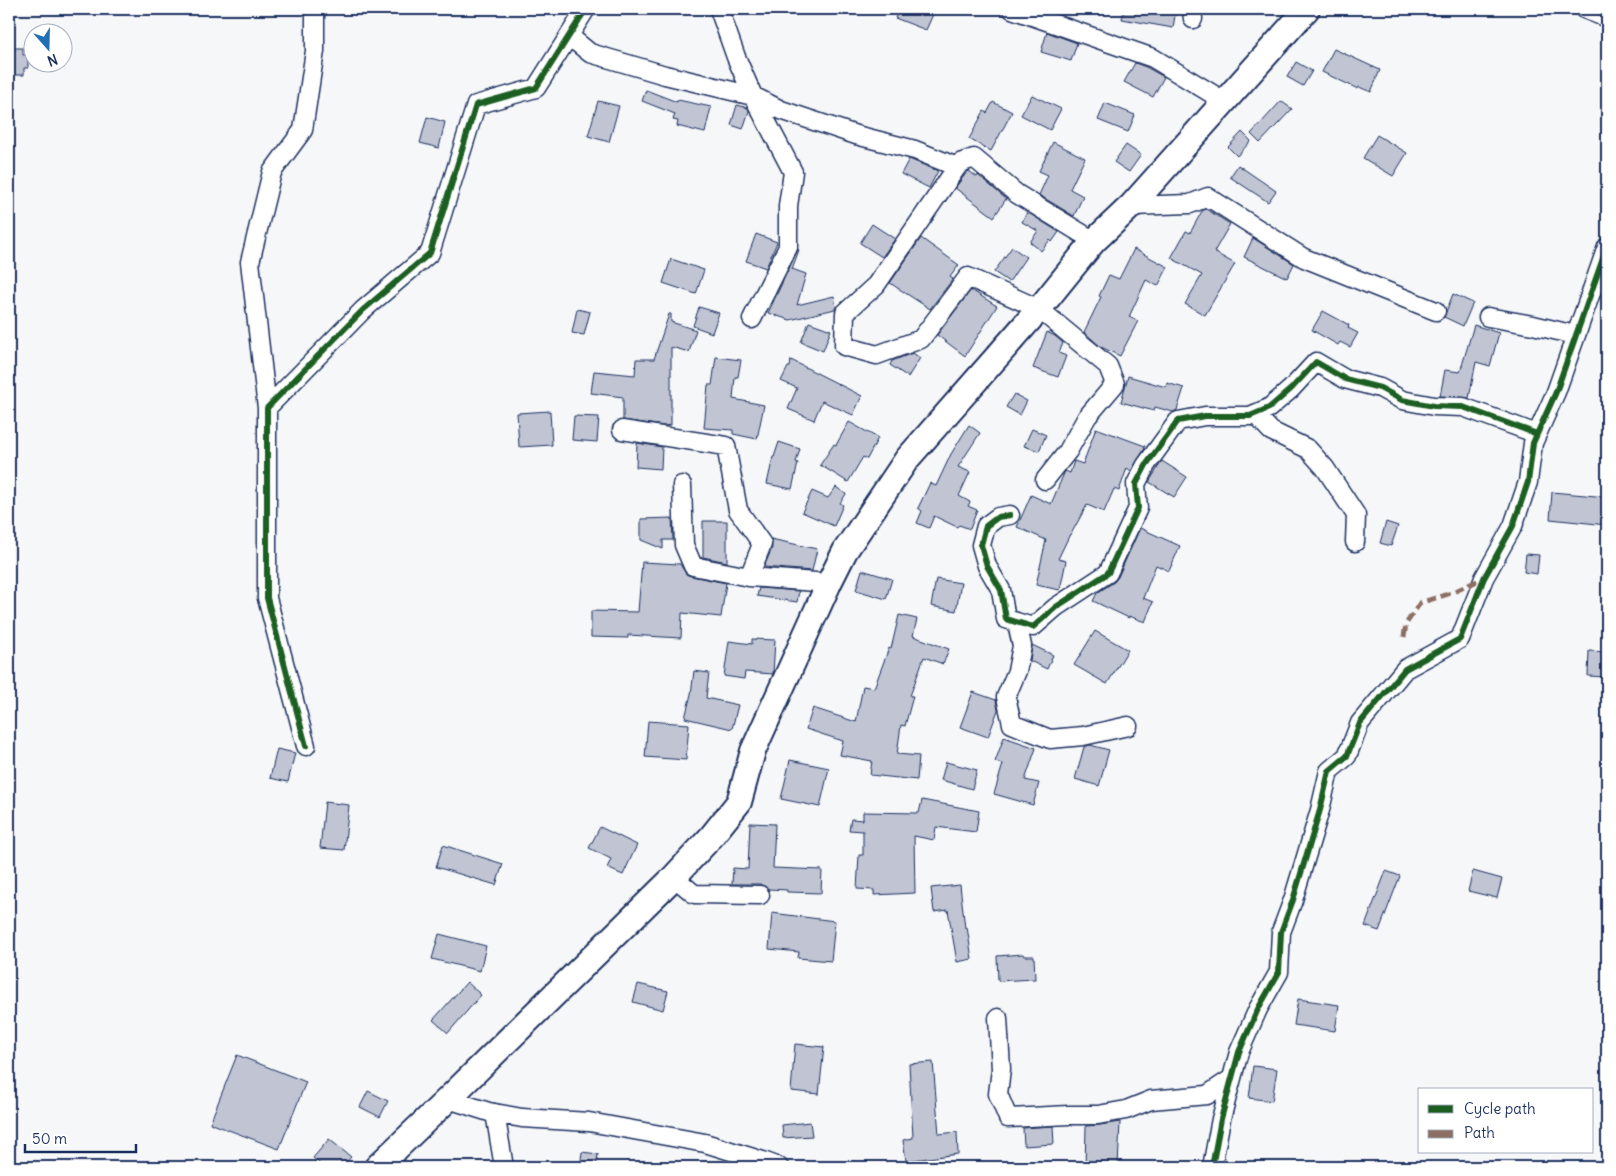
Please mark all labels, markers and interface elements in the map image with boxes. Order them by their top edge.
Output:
north arrow [22,22,72,72]
text: N [45,50,60,70]
legend [1418,1088,1594,1154]
text: Cycle path [1464,1099,1536,1118]
scale bar [25,1121,136,1153]
text: Path [1464,1123,1495,1142]
text: 50 m [32,1129,67,1148]

